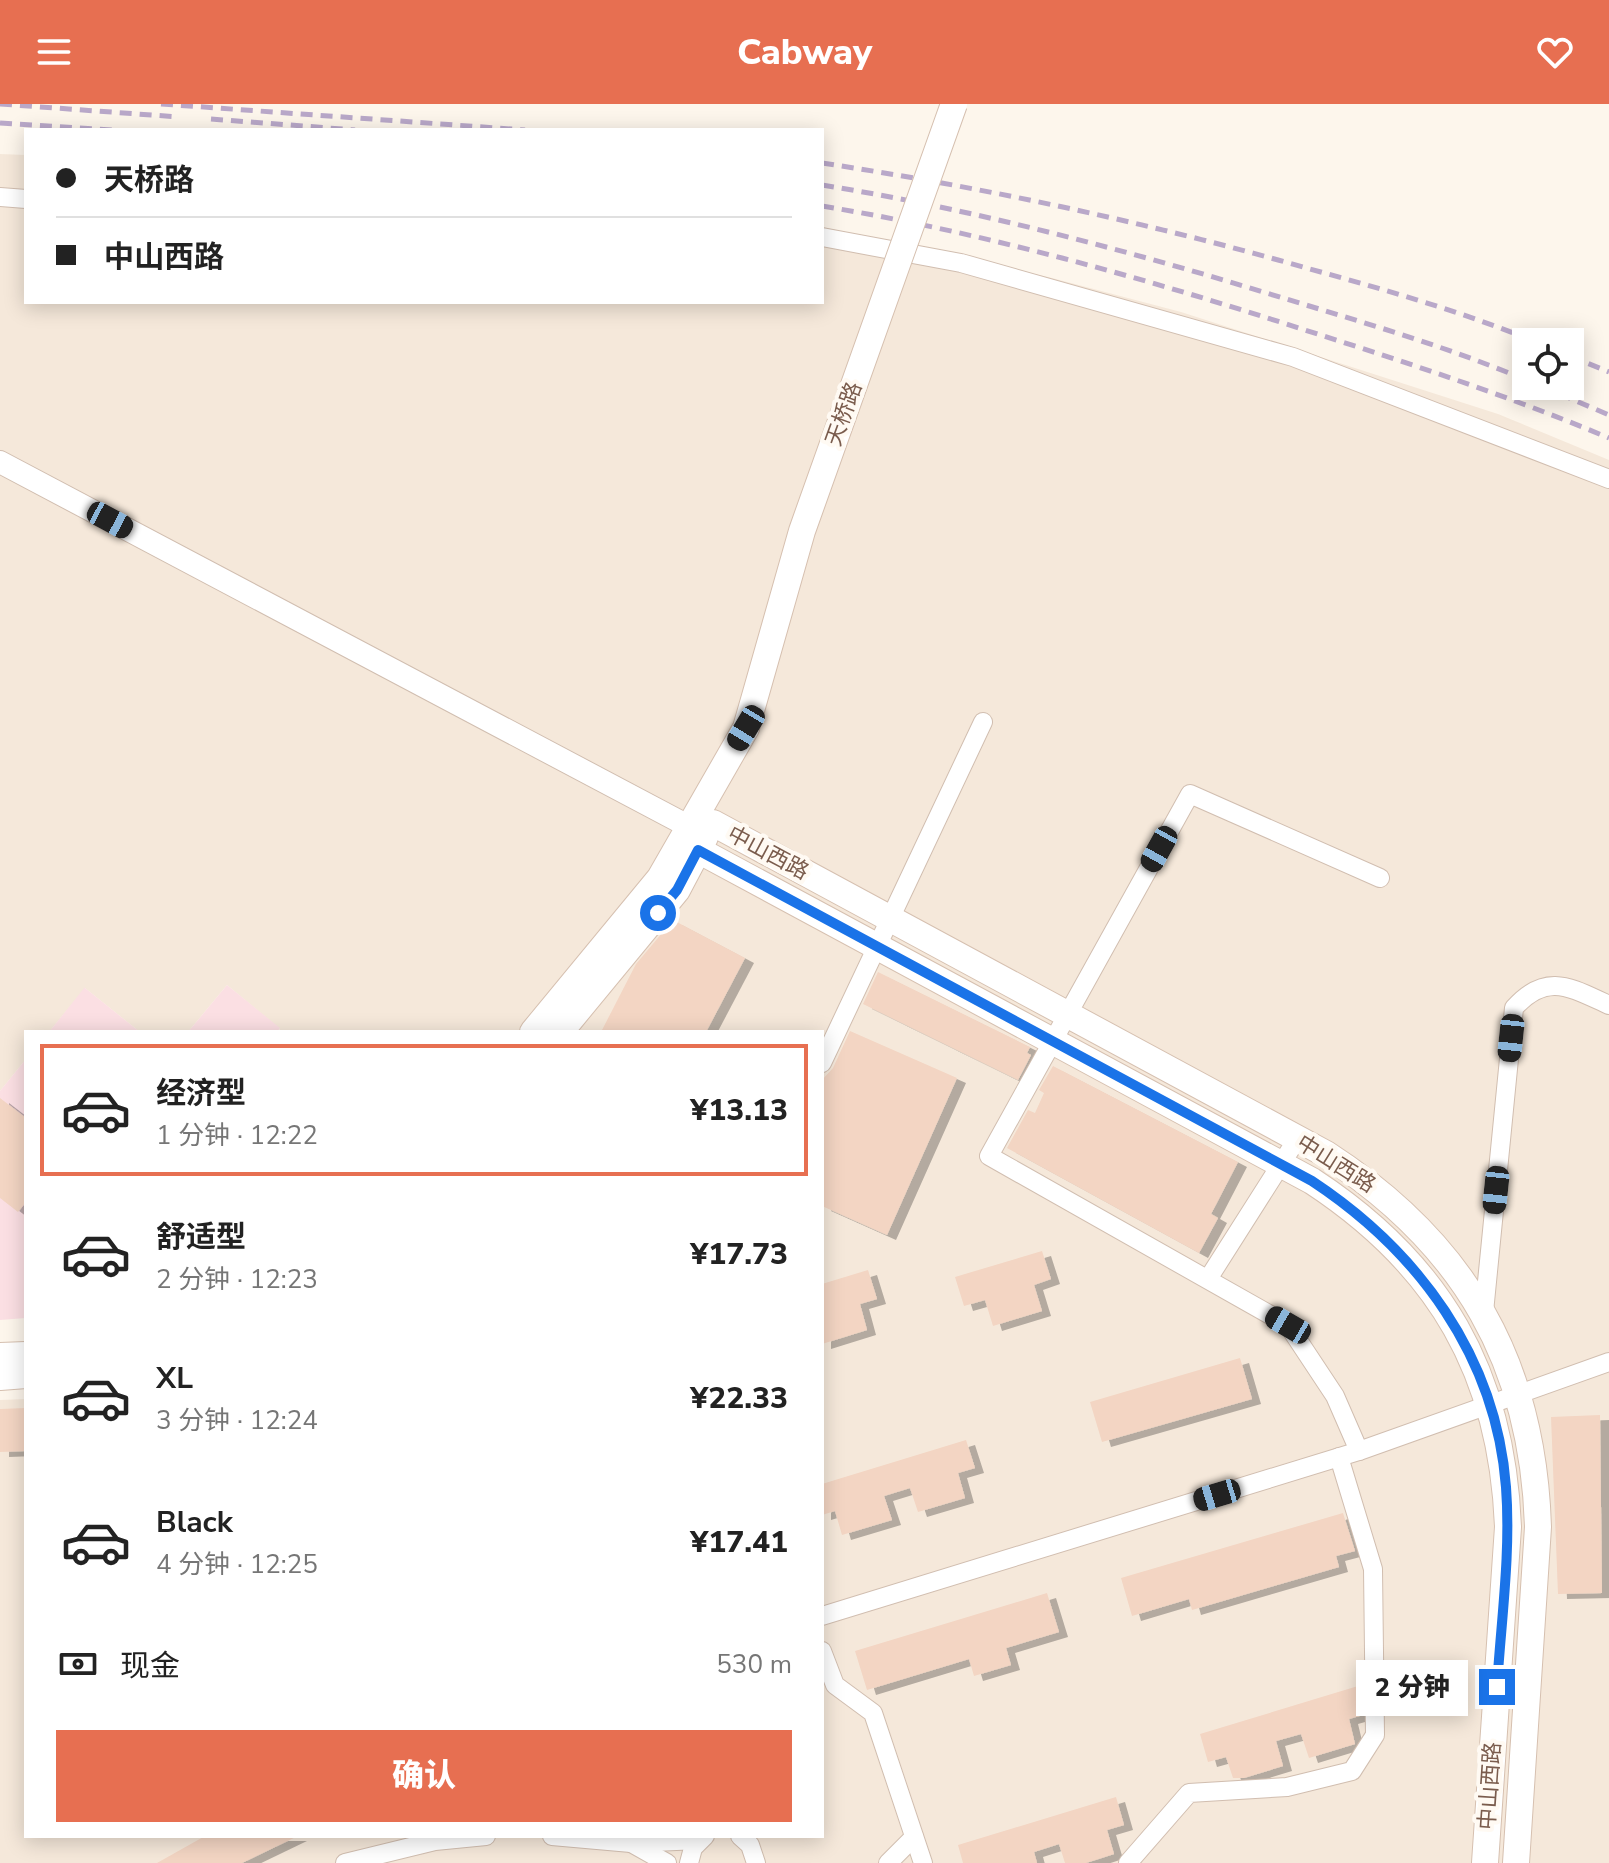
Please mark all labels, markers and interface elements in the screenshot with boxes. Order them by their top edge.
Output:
text: Cabway [737,28,872,77]
icon: menu [32,30,76,74]
icon: heart [1533,30,1577,74]
text: 天桥路 [104,160,194,201]
text: 中山西路 [104,237,224,278]
map controls [1512,328,1584,400]
button: locate [1512,328,1584,400]
street label: 天桥路 [819,378,869,450]
car [83,498,137,542]
car [723,701,769,755]
street label: 中山西路 [722,819,814,887]
car [1137,822,1181,876]
route start [640,895,676,931]
car [1497,1013,1525,1063]
text: 经济型 [156,1073,246,1114]
icon: car [60,1074,132,1146]
text: ¥13.13 [690,1090,788,1131]
text: 1 分钟 · 12:22 [156,1118,318,1153]
street label: 中山西路 [1291,1128,1381,1200]
car [1482,1165,1510,1215]
text: 舒适型 [156,1217,246,1258]
icon: car [60,1218,132,1290]
text: ¥17.73 [690,1234,788,1275]
text: 2 分钟 · 12:23 [156,1262,318,1297]
car [1261,1303,1315,1347]
text: XL [156,1358,193,1399]
icon: car [60,1362,132,1434]
text: ¥22.33 [690,1378,788,1419]
text: 3 分钟 · 12:24 [156,1403,318,1438]
car [1191,1477,1243,1513]
text: Black [156,1502,233,1543]
icon: car [60,1506,132,1578]
text: ¥17.41 [690,1522,788,1563]
text: 4 分钟 · 12:25 [156,1547,318,1582]
icon: cash [56,1642,100,1686]
text: 现金 [120,1646,180,1687]
text: 530 m [716,1647,792,1682]
callout: 2 分钟 [1357,1659,1469,1715]
route end [1479,1669,1515,1705]
text: 2 分钟 [1375,1670,1449,1705]
button: 确认 [56,1730,792,1822]
street label: 中山西路 [1472,1741,1508,1831]

